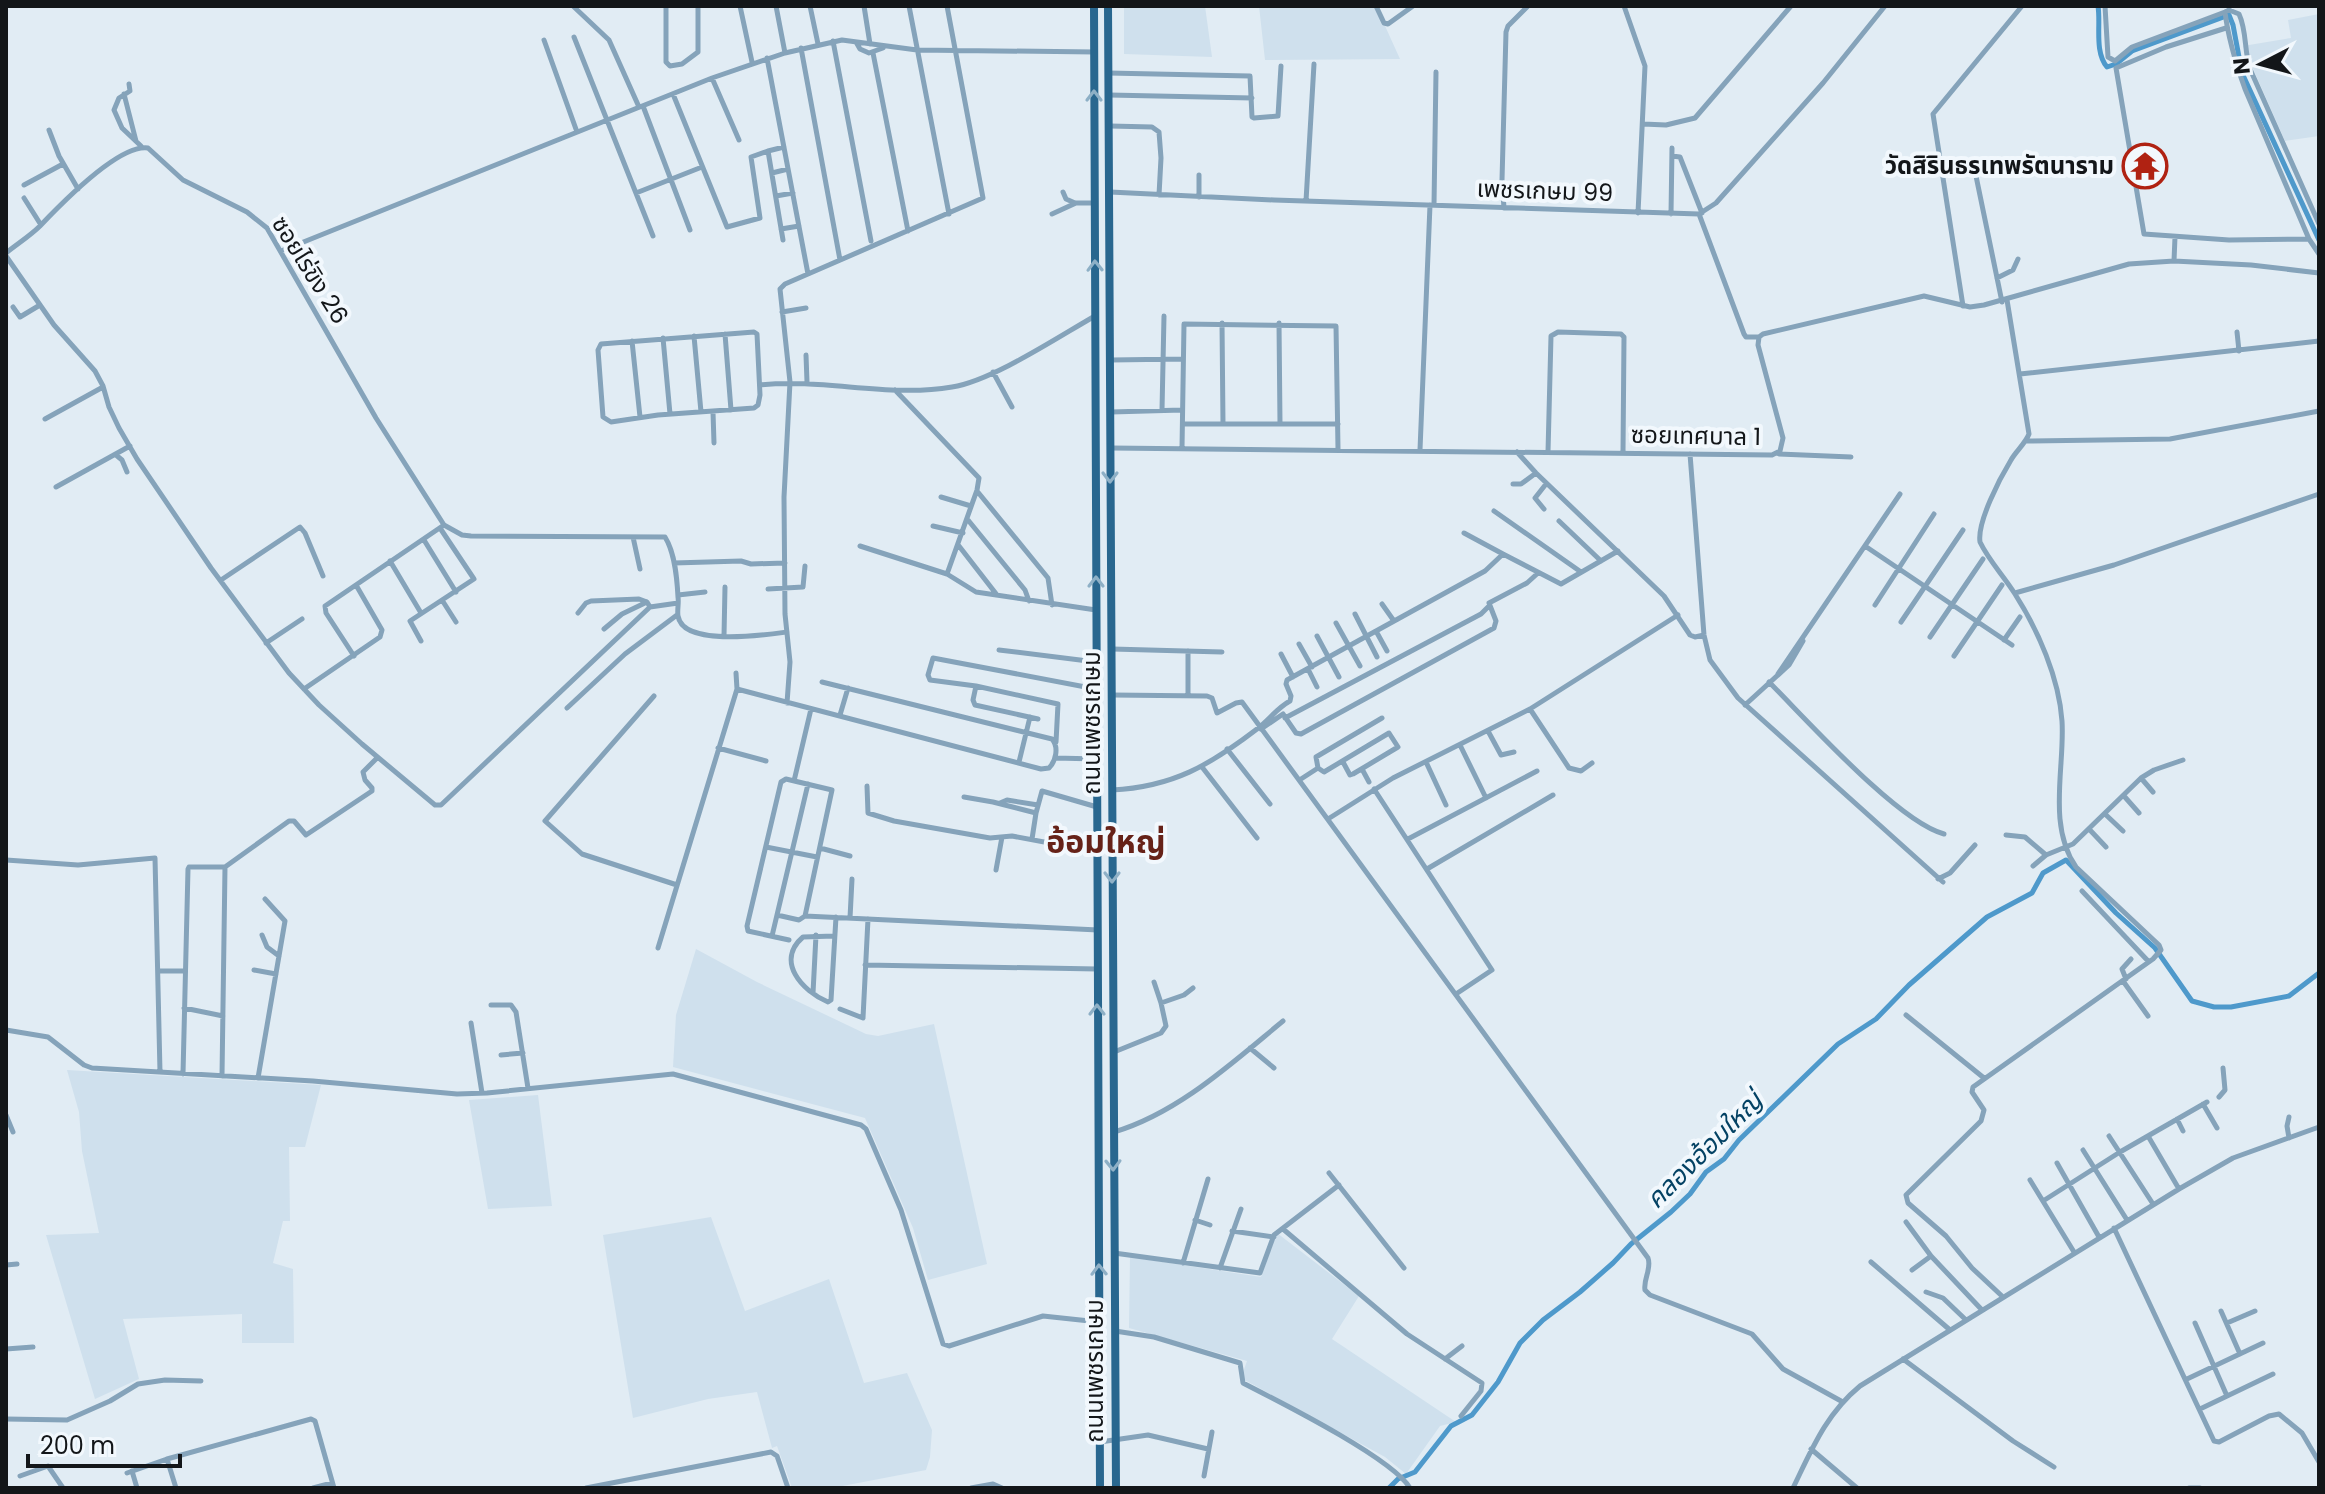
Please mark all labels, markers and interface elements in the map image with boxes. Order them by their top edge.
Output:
north arrow [2221,24,2301,104]
text: N [2225,56,2258,76]
one-way arrow [1085,89,1103,102]
temple icon: วัดสิรินธรเทพรัตนาราม [2121,142,2169,190]
place label: วัดสิรินธรเทพรัตนาราม [1885,149,2114,182]
street label: เพชรเกษม 99 [1476,172,1614,209]
street label: ซอยไร่ขิง 26 [264,209,357,330]
one-way arrow [1086,259,1104,272]
street label: ซอยเทศบาล 1 [1631,418,1761,453]
one-way arrow [1101,471,1119,484]
one-way arrow [1087,575,1105,588]
street label: ถนนเพชรเกษม [1075,651,1108,795]
district label: อ้อมใหญ่ [1046,819,1166,864]
one-way arrow [1103,871,1121,884]
one-way arrow [1088,1003,1106,1016]
water label: คลองอ้อมใหญ่ [1638,1081,1773,1216]
one-way arrow [1105,1159,1122,1172]
one-way arrow [1090,1263,1108,1276]
street label: ถนนเพชรเกษม [1078,1299,1111,1443]
scale bar [28,1418,180,1468]
text: 200 m [40,1429,115,1462]

